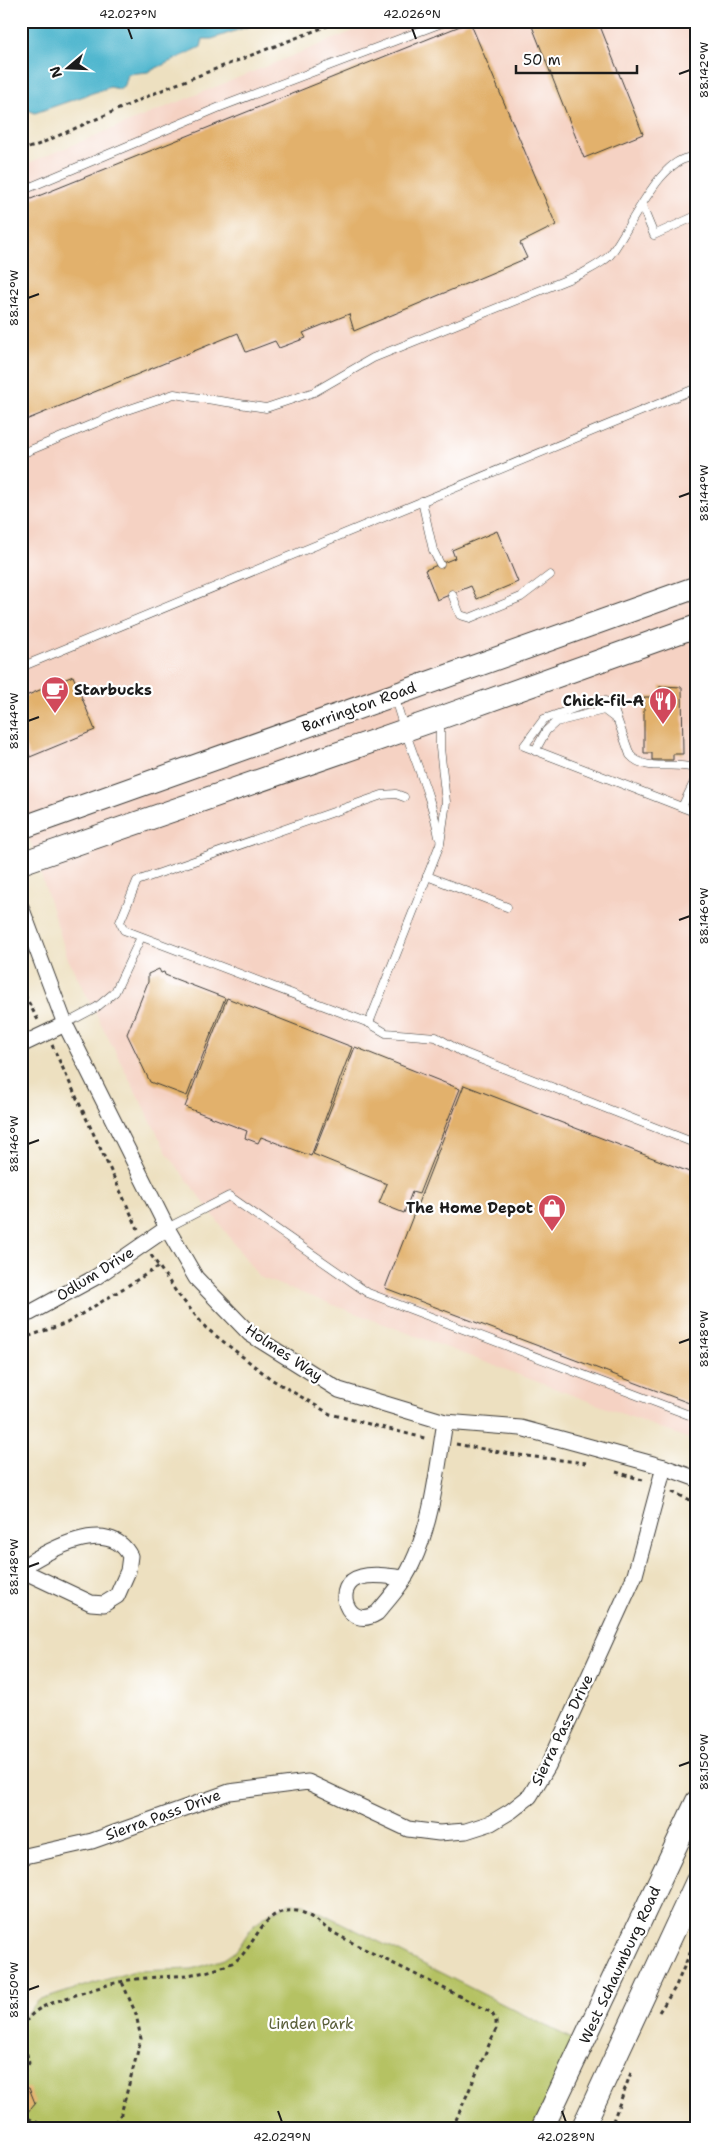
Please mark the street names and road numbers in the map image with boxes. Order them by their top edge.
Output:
street label: Barrington Road [299,677,419,737]
street label: Odlum Drive [52,1242,138,1306]
street label: Holmes Way [241,1320,327,1386]
street label: Sierra Pass Drive [526,1671,598,1789]
street label: Sierra Pass Drive [103,1785,223,1845]
street label: West Schaumburg Road [575,1882,666,2047]

